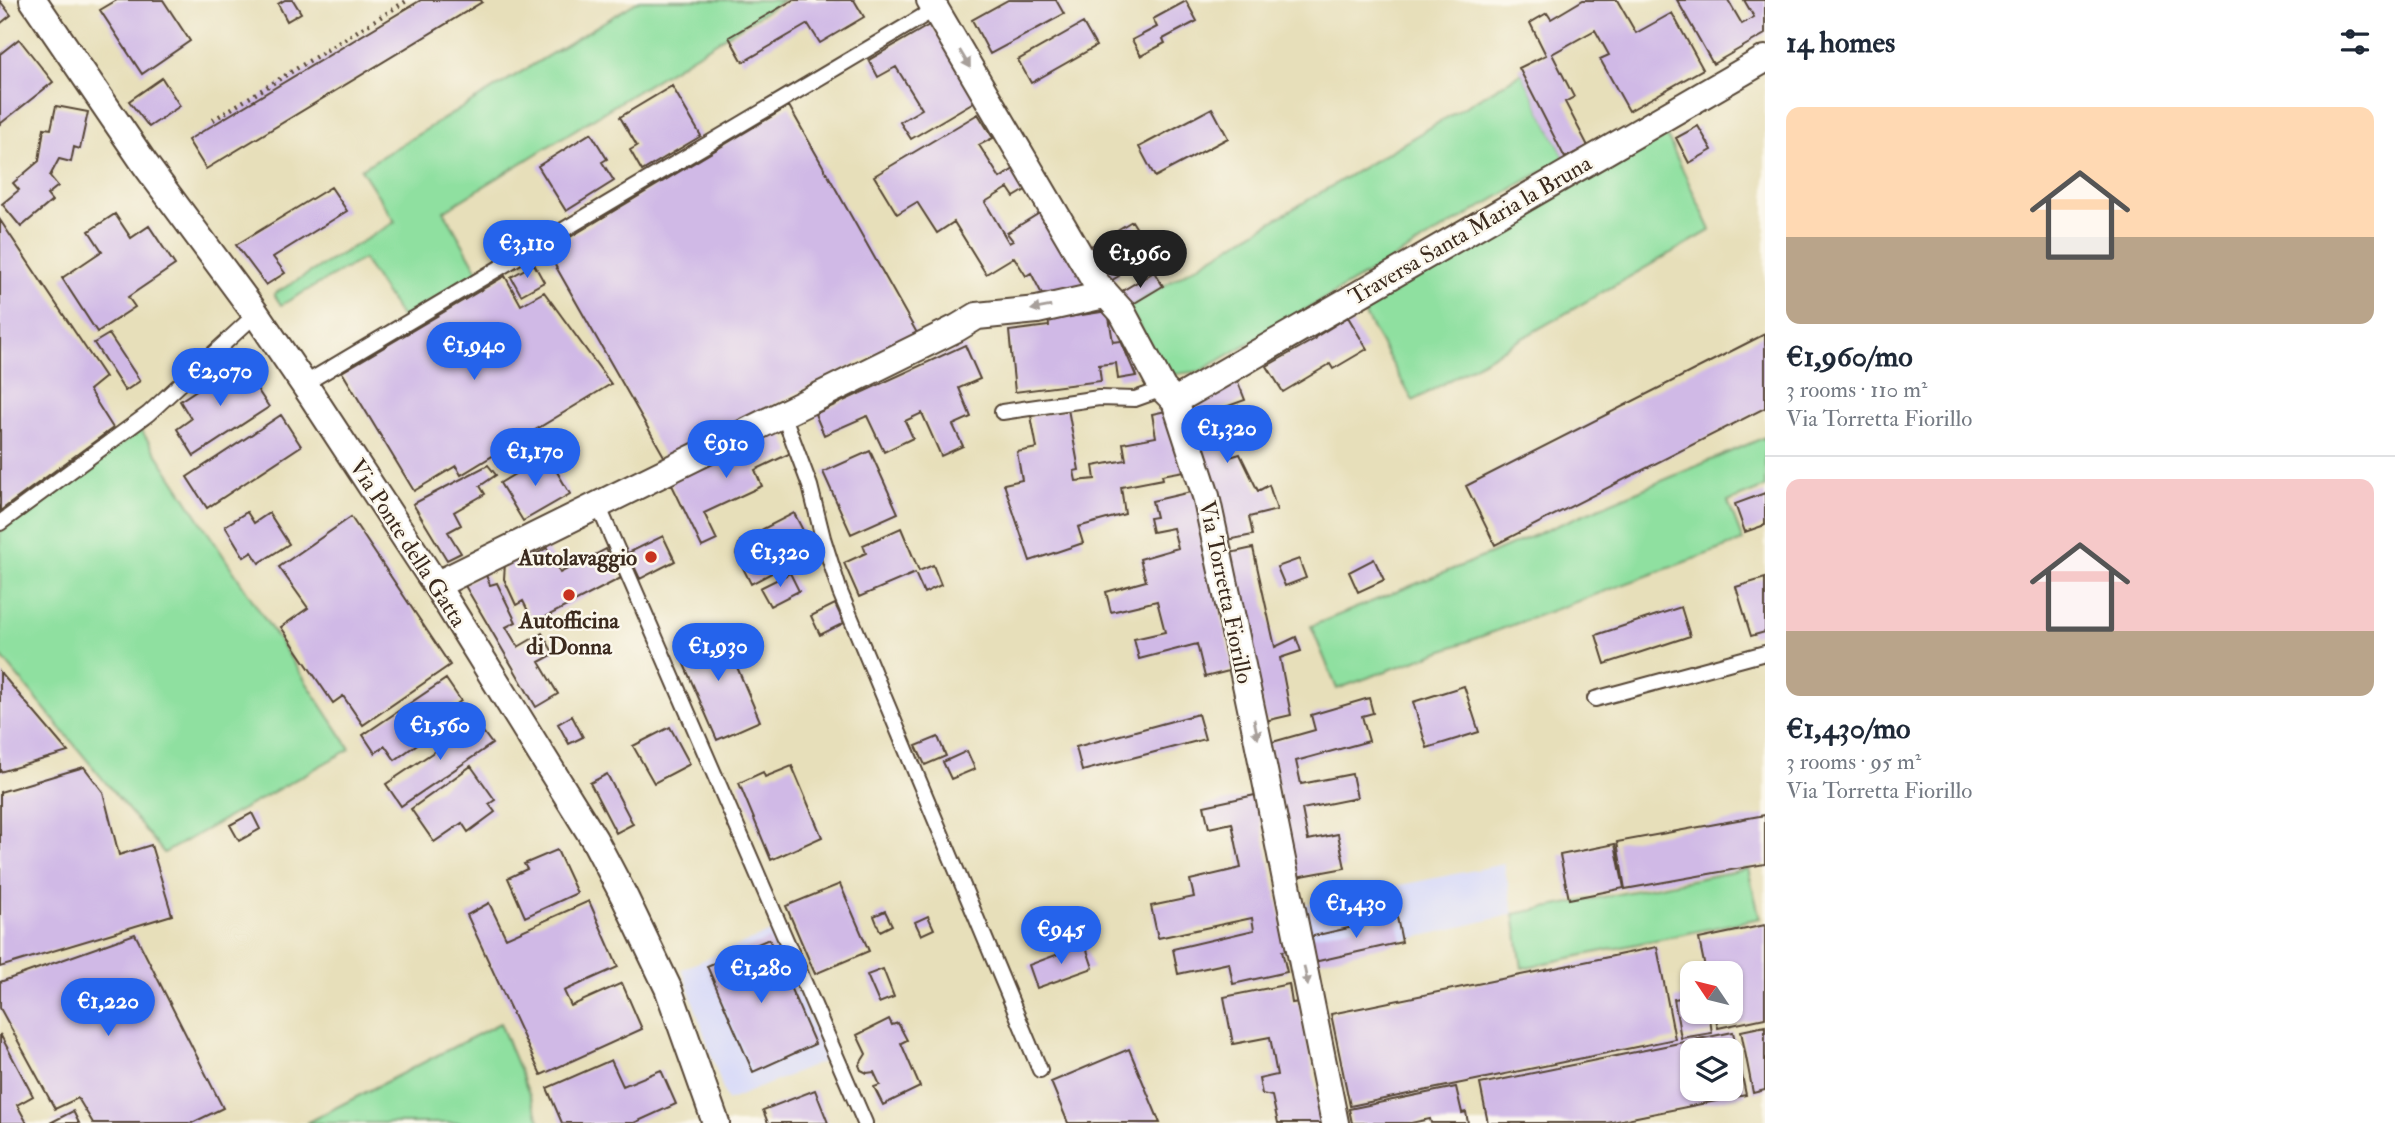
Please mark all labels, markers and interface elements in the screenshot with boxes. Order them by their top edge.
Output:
icon: filters [2336,23,2374,61]
text: 14 homes [1786,24,1895,61]
one-way arrow [959,49,971,68]
street label: Traversa Santa Maria la Bruna [1343,148,1597,311]
icon: home [2017,152,2143,278]
pin: €3,110 [470,220,584,280]
text: €3,110 [499,228,555,257]
pin: €1,960 [1083,230,1197,290]
text: €1,960 [1109,238,1171,267]
one-way arrow [1030,303,1052,314]
pin: €1,940 [417,322,531,382]
text: €1,940 [442,330,506,359]
text: €1,960/mo [1786,338,1913,375]
pin: €2,070 [163,348,277,408]
text: €2,070 [188,356,252,385]
text: 3 rooms · 110 m² [1786,375,1927,404]
text: Via Torretta Fiorillo [1786,404,1972,433]
pin: €1,320 [1170,406,1284,465]
text: €1,320 [1197,413,1257,442]
pin: €910 [685,420,767,480]
pin: €1,170 [478,428,592,488]
text: €910 [703,428,749,457]
text: €1,170 [506,436,564,465]
street label: Via Ponte della Gatta [343,454,473,633]
street label: Via Torretta Fiorillo [1192,498,1260,686]
icon: home [2017,524,2143,650]
pin: €1,320 [723,530,837,589]
text: €1,320 [750,537,810,566]
place label: Autolavaggio [517,543,637,573]
marker: Autolavaggio [643,549,659,565]
marker: Autofficina di Donna [561,587,577,603]
place label: Autofficina di Donna [518,606,621,661]
pin: €1,930 [661,624,775,683]
text: €1,930 [688,631,748,660]
pin: €1,560 [383,702,497,762]
text: €1,560 [410,710,470,739]
text: €1,430/mo [1786,710,1911,747]
one-way arrow [1250,718,1261,740]
text: 3 rooms · 95 m² [1786,747,1921,776]
text: Via Torretta Fiorillo [1786,776,1972,805]
pin: €1,430 [1299,880,1413,940]
text: €1,430 [1326,888,1386,917]
pin: €945 [1020,906,1102,966]
text: €945 [1037,914,1085,943]
pin: €1,280 [704,946,818,1005]
text: €1,280 [730,953,792,982]
north arrow [1680,961,1743,1024]
map controls [1680,961,1743,1101]
one-way arrow [1300,965,1311,987]
pin: €1,220 [51,978,165,1038]
text: €1,220 [77,986,139,1015]
button: layers [1680,1038,1743,1101]

